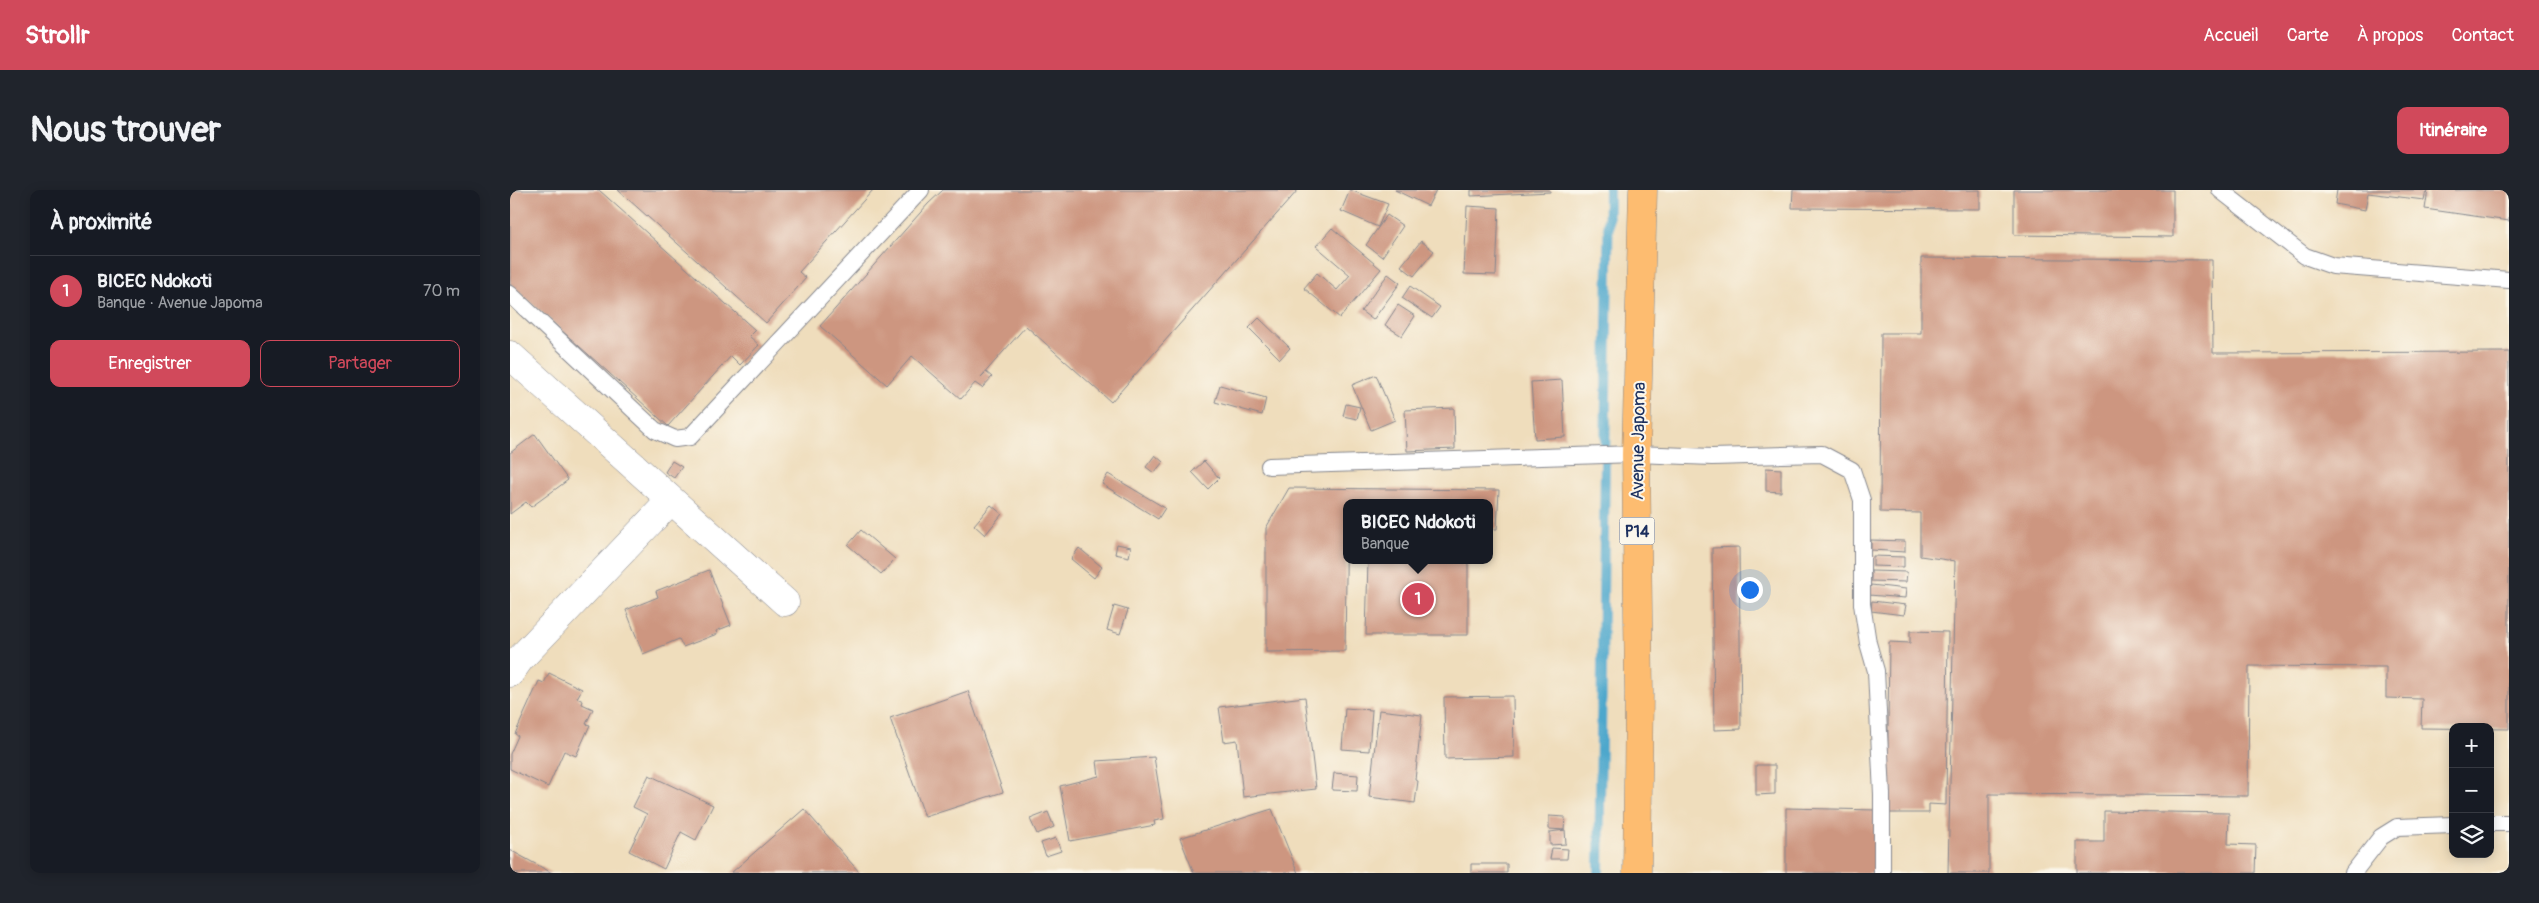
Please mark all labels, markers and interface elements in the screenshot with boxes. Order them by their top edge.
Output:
text: Strollr [25,21,90,50]
text: Accueil [2203,24,2259,47]
text: Carte [2287,24,2329,47]
text: À propos [2357,24,2423,47]
text: Contact [2451,24,2514,47]
button: Itinéraire [2397,107,2509,154]
text: Nous trouver [30,108,221,152]
text: À proximité [50,209,153,236]
text: BICEC Ndokoti [97,269,212,293]
text: 1 [63,281,69,301]
text: 70 m [423,281,460,301]
text: Banque · Avenue Japoma [97,293,263,313]
button: Enregistrer [50,340,250,387]
button: Partager [260,340,460,387]
street label: Avenue Japoma [1626,382,1651,500]
popup [1343,499,1493,564]
text: BICEC Ndokoti [1361,510,1475,534]
road number: P14 [1620,518,1654,544]
text: Banque [1361,534,1409,554]
your location [1737,577,1763,603]
pin: 1 [1402,580,1434,618]
map controls [2449,723,2494,858]
button: + [2449,723,2494,768]
button: − [2449,768,2494,813]
button: layers [2449,813,2494,858]

